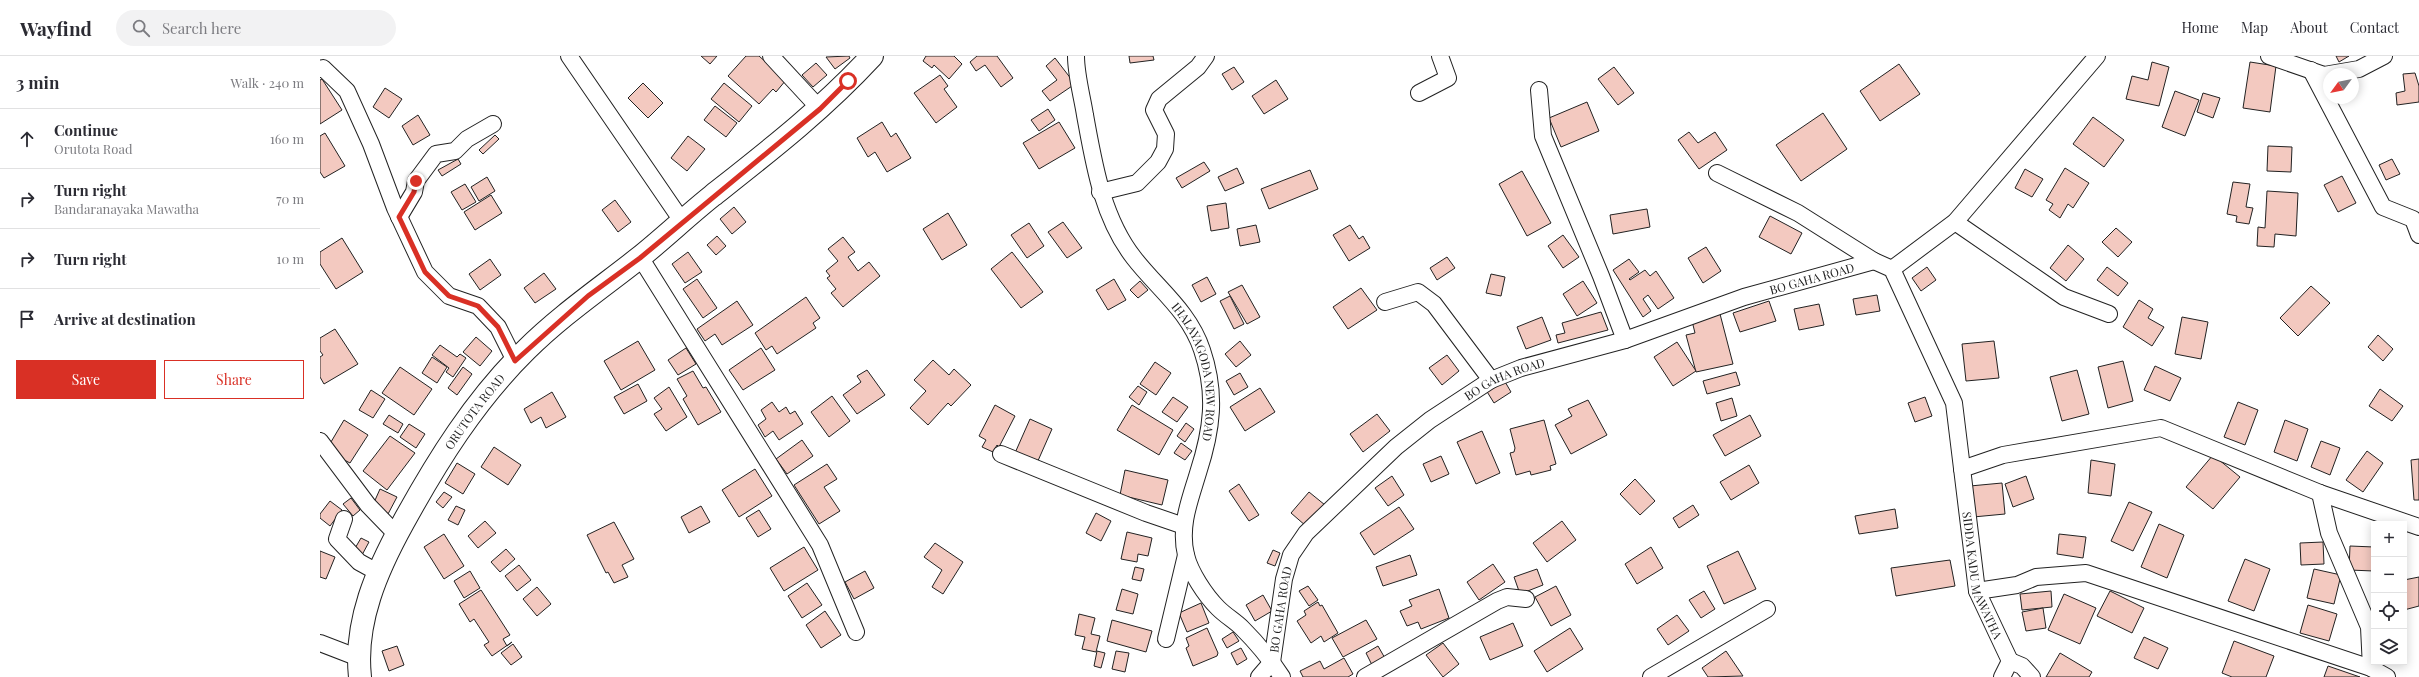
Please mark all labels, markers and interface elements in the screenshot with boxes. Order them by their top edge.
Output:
search box [116,10,396,46]
text: Wayfind [20,15,92,41]
icon: search [130,17,152,39]
text: Search here [162,18,241,38]
text: Home [2181,18,2219,37]
text: Map [2241,18,2268,37]
text: About [2290,18,2328,37]
text: Contact [2350,18,2399,37]
north arrow [2323,68,2359,104]
text: 3 min [16,71,59,93]
route start [839,72,857,90]
text: Walk · 240 m [231,74,304,91]
text: Continue [54,120,118,140]
icon: ahead [16,128,38,150]
text: 160 m [270,130,304,147]
text: Orutota Road [54,140,132,157]
route end [407,172,425,190]
text: Turn right [54,180,127,200]
icon: right [16,188,38,210]
text: 70 m [276,190,304,207]
text: Bandaranayaka Mawatha [54,200,199,217]
icon: right [16,248,38,270]
text: Turn right [54,249,127,269]
text: 10 m [277,250,304,267]
street label: BO GAHA ROAD [1768,259,1856,298]
street label: IHALAYAGODA NEW ROAD [1168,299,1219,443]
icon: arrive [16,308,38,330]
text: Arrive at destination [54,309,196,329]
street label: BO GAHA ROAD [1461,354,1547,404]
button: Save [16,360,156,399]
button: Share [164,360,304,399]
street label: ORUTOTA ROAD [441,370,508,453]
street label: SIDDA KADU MAWATHA [1959,511,2007,642]
map controls [2371,521,2407,665]
button: + [2371,521,2407,557]
button: − [2371,557,2407,593]
street label: BO GAHA ROAD [1265,564,1295,654]
button: locate [2371,593,2407,629]
button: layers [2371,629,2407,665]

